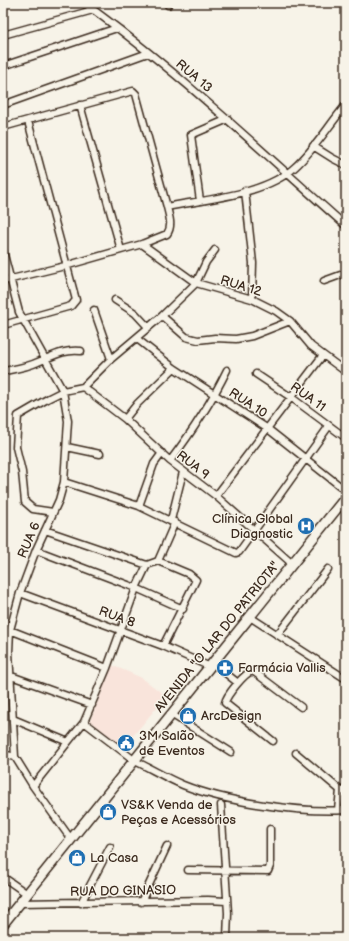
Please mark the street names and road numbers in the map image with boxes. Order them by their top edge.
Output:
street label: RUA 13 [172,56,216,96]
street label: RUA 12 [218,272,264,300]
street label: RUA 11 [287,379,329,415]
street label: RUA 10 [226,385,270,421]
street label: RUA 9 [173,447,213,483]
street label: RUA 6 [14,519,44,561]
street label: AVENIDA "O LAR DO PATRIOTA" [151,558,283,716]
street label: RUA 8 [97,603,138,631]
street label: RUA DO GINASIO [70,882,176,900]

